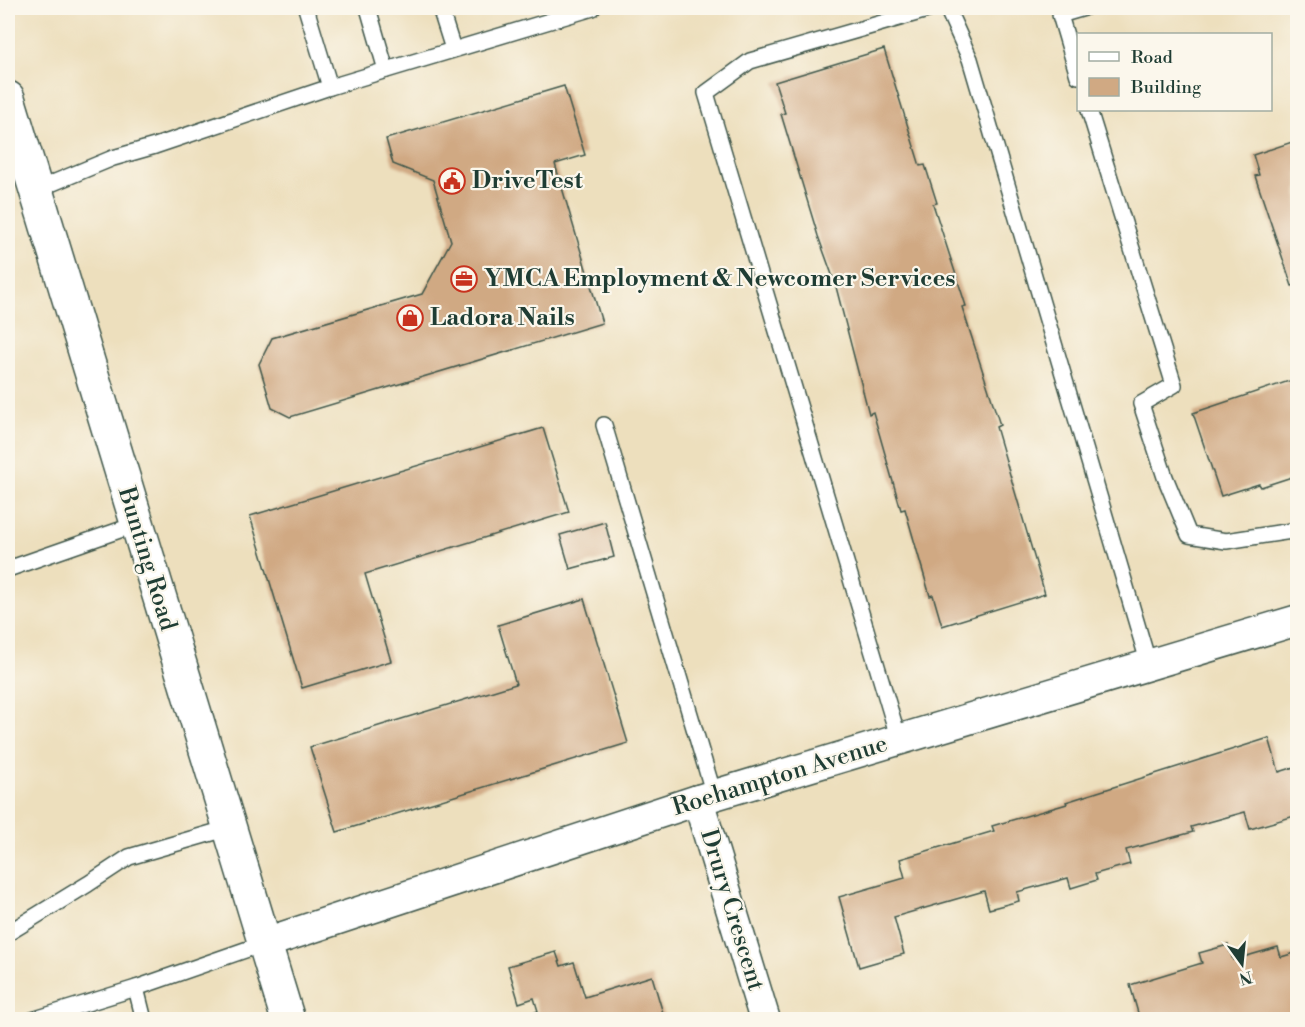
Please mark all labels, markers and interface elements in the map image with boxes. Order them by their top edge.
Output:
legend [1077,33,1272,111]
text: Road [1131,46,1174,69]
text: Building [1130,76,1202,99]
public building icon: DriveTest [437,166,467,196]
place label: DriveTest [472,166,583,196]
office icon: YMCA Employment & Newcomer Services [449,264,479,294]
place label: YMCA Employment & Newcomer Services [484,264,956,294]
shop icon: Ladora Nails [395,303,425,333]
place label: Ladora Nails [430,303,575,333]
street label: Bunting Road [111,483,183,635]
street label: Roehampton Avenue [669,729,891,823]
street label: Drury Crescent [693,826,771,995]
north arrow [1212,934,1272,994]
text: N [1237,966,1254,989]

